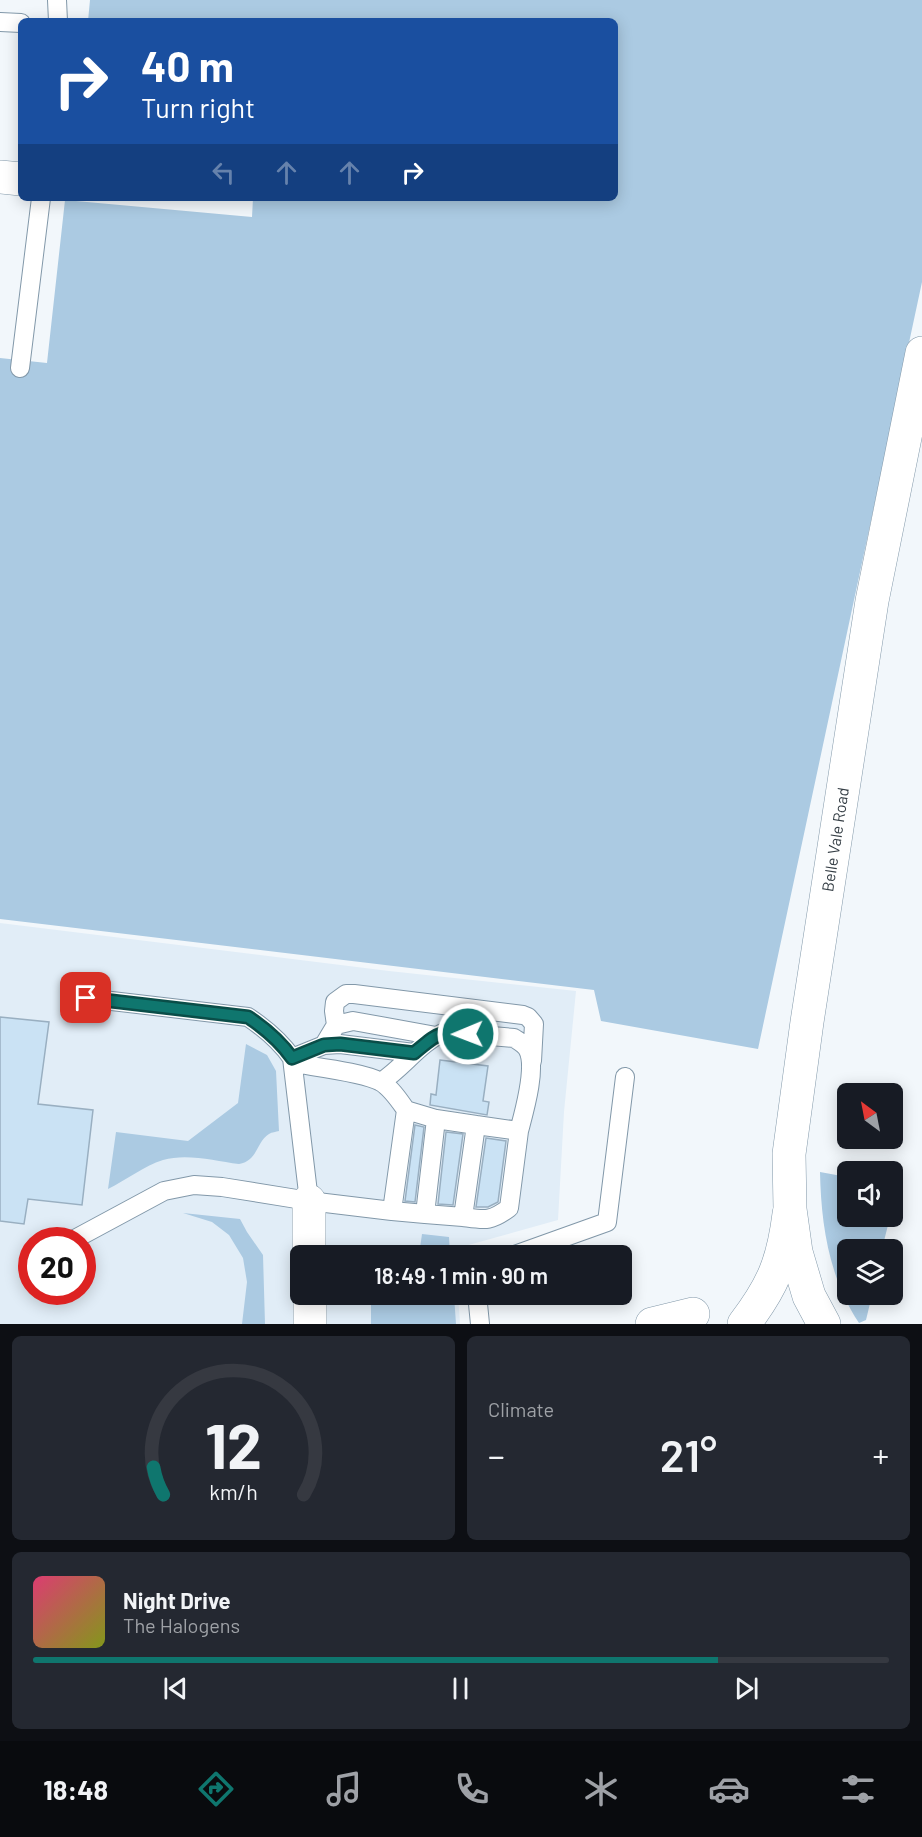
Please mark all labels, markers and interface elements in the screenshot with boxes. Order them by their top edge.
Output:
text: 40 m [141,40,234,90]
icon: right [42,42,120,120]
text: Turn right [141,91,255,123]
icon: left [207,156,240,189]
icon: ahead [270,156,303,189]
icon: ahead [333,156,366,189]
icon: right [396,156,429,189]
street label: Belle Vale Road [817,786,852,893]
pin [60,972,111,1023]
icon: arrive [69,981,102,1014]
position arrow [436,1002,500,1066]
north arrow [837,1083,903,1149]
map controls [837,1083,903,1305]
button: sound [837,1161,903,1227]
speed limit sign: 20 [18,1227,96,1305]
button: layers [837,1239,903,1305]
text: 18:49 · 1 min · 90 m [374,1262,548,1288]
text: Climate [488,1397,554,1421]
text: 12 [205,1407,262,1481]
text: 21° [660,1427,717,1481]
text: − [488,1435,505,1475]
text: + [872,1435,889,1475]
text: km/h [209,1479,258,1504]
text: Night Drive [123,1587,231,1613]
text: The Halogens [123,1613,240,1637]
icon: previous [159,1672,192,1705]
icon: pause [444,1672,477,1705]
icon: next [730,1672,763,1705]
icon: directions [195,1768,237,1810]
icon: music [323,1768,365,1810]
icon: phone [451,1768,493,1810]
icon: climate [580,1768,622,1810]
icon: car [708,1768,750,1810]
icon: filters [837,1768,879,1810]
text: 18:48 [43,1773,108,1805]

